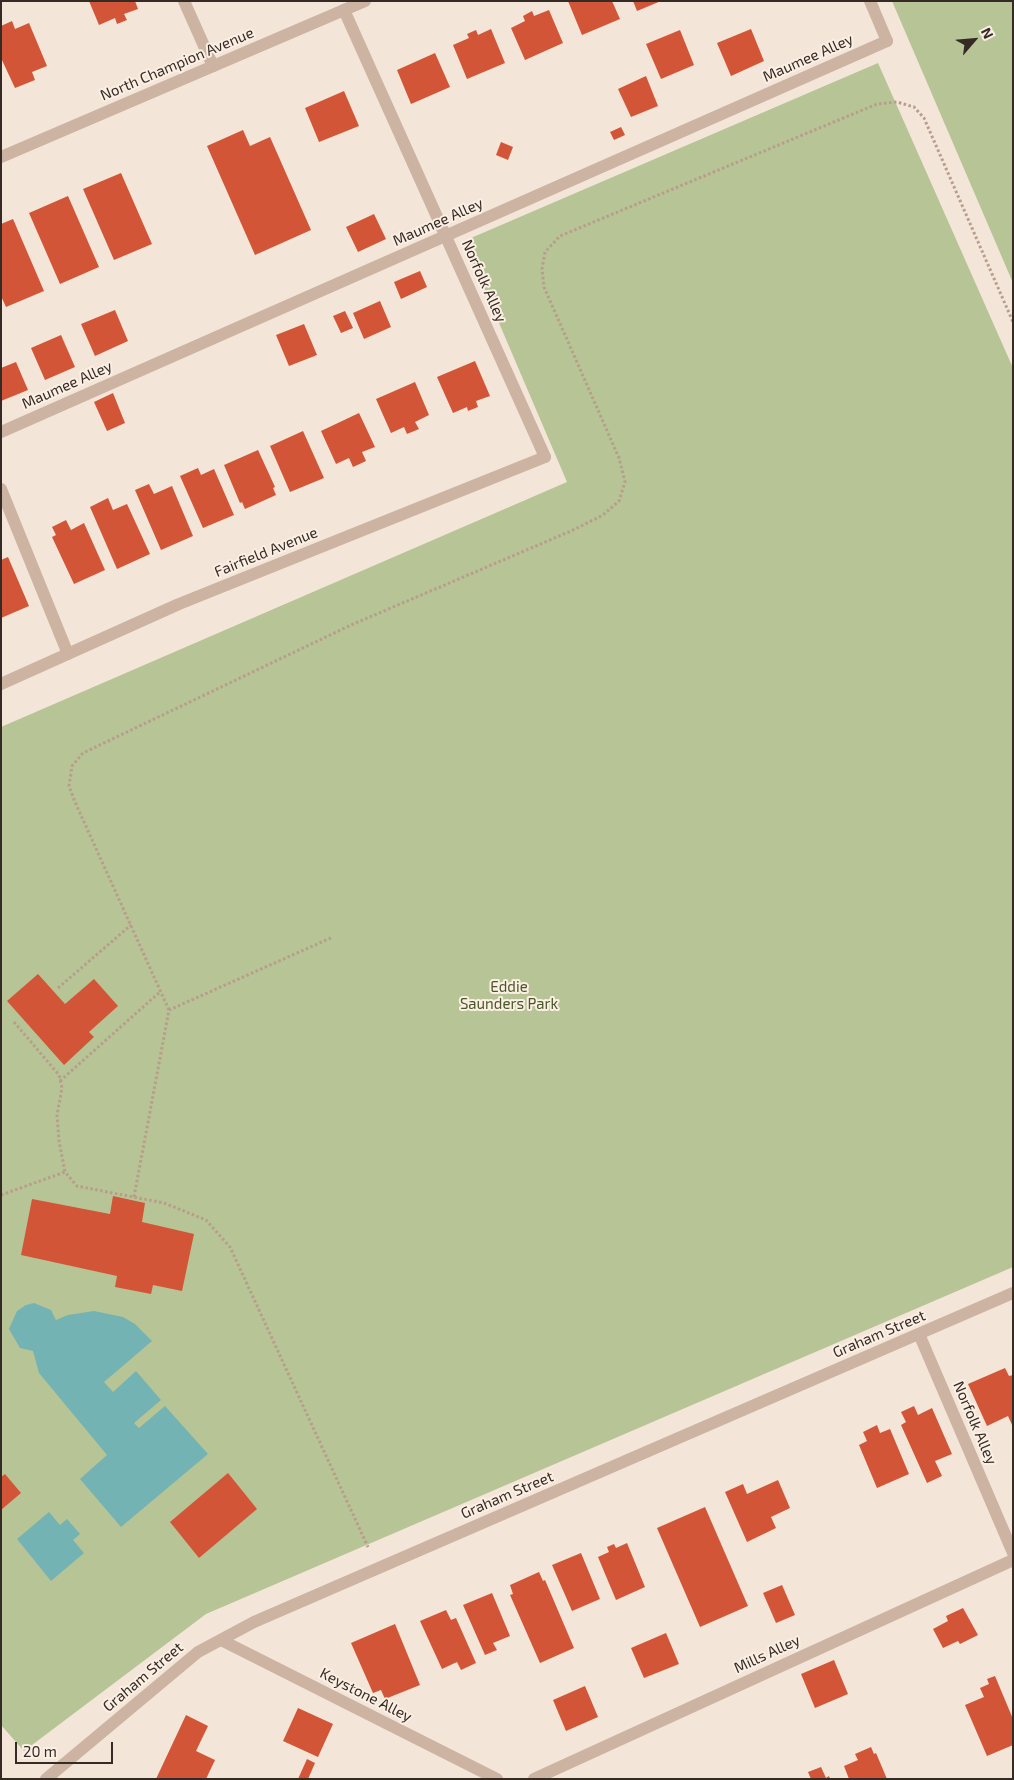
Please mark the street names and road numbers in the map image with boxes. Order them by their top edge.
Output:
street label: North Champion Avenue [98,24,256,104]
street label: Maumee Alley [760,30,856,86]
street label: Maumee Alley [390,194,486,250]
street label: Norfolk Alley [458,237,510,325]
street label: Maumee Alley [19,357,115,413]
street label: Fairfield Avenue [212,523,320,581]
street label: Graham Street [830,1306,928,1362]
street label: Norfolk Alley [949,1379,1001,1467]
street label: Graham Street [458,1467,556,1523]
street label: Mills Alley [731,1631,803,1677]
street label: Graham Street [99,1638,187,1716]
street label: Keystone Alley [317,1664,415,1726]

